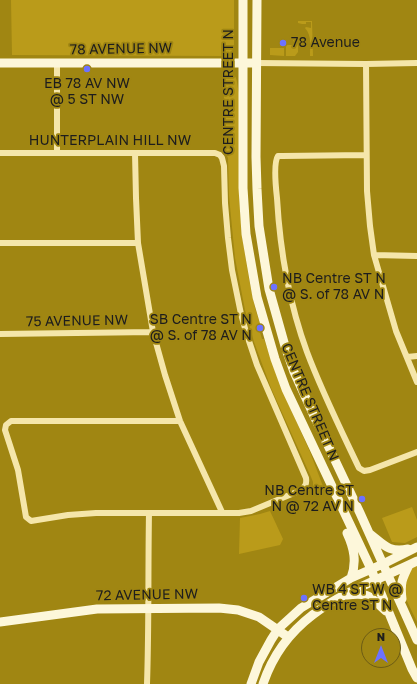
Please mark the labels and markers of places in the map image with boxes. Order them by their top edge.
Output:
place label: 78 Avenue [291,35,360,51]
marker: 78 Avenue [278,38,288,48]
marker: EB 78 AV NW @ 5 ST NW [82,64,92,74]
place label: EB 78 AV NW @ 5 ST NW [44,76,130,108]
place label: NB Centre ST N @ S. of 78 AV N [282,271,386,304]
marker: NB Centre ST N @ S. of 78 AV N [269,282,279,292]
place label: SB Centre ST N @ S. of 78 AV N [150,312,252,344]
marker: SB Centre ST N @ S. of 78 AV N [255,323,265,333]
place label: NB Centre ST N @ 72 AV N [264,483,354,516]
marker: NB Centre ST N @ 72 AV N [357,494,367,504]
place label: WB 4 ST W @ Centre ST N [312,582,403,614]
marker: WB 4 ST W @ Centre ST N [299,593,309,603]

